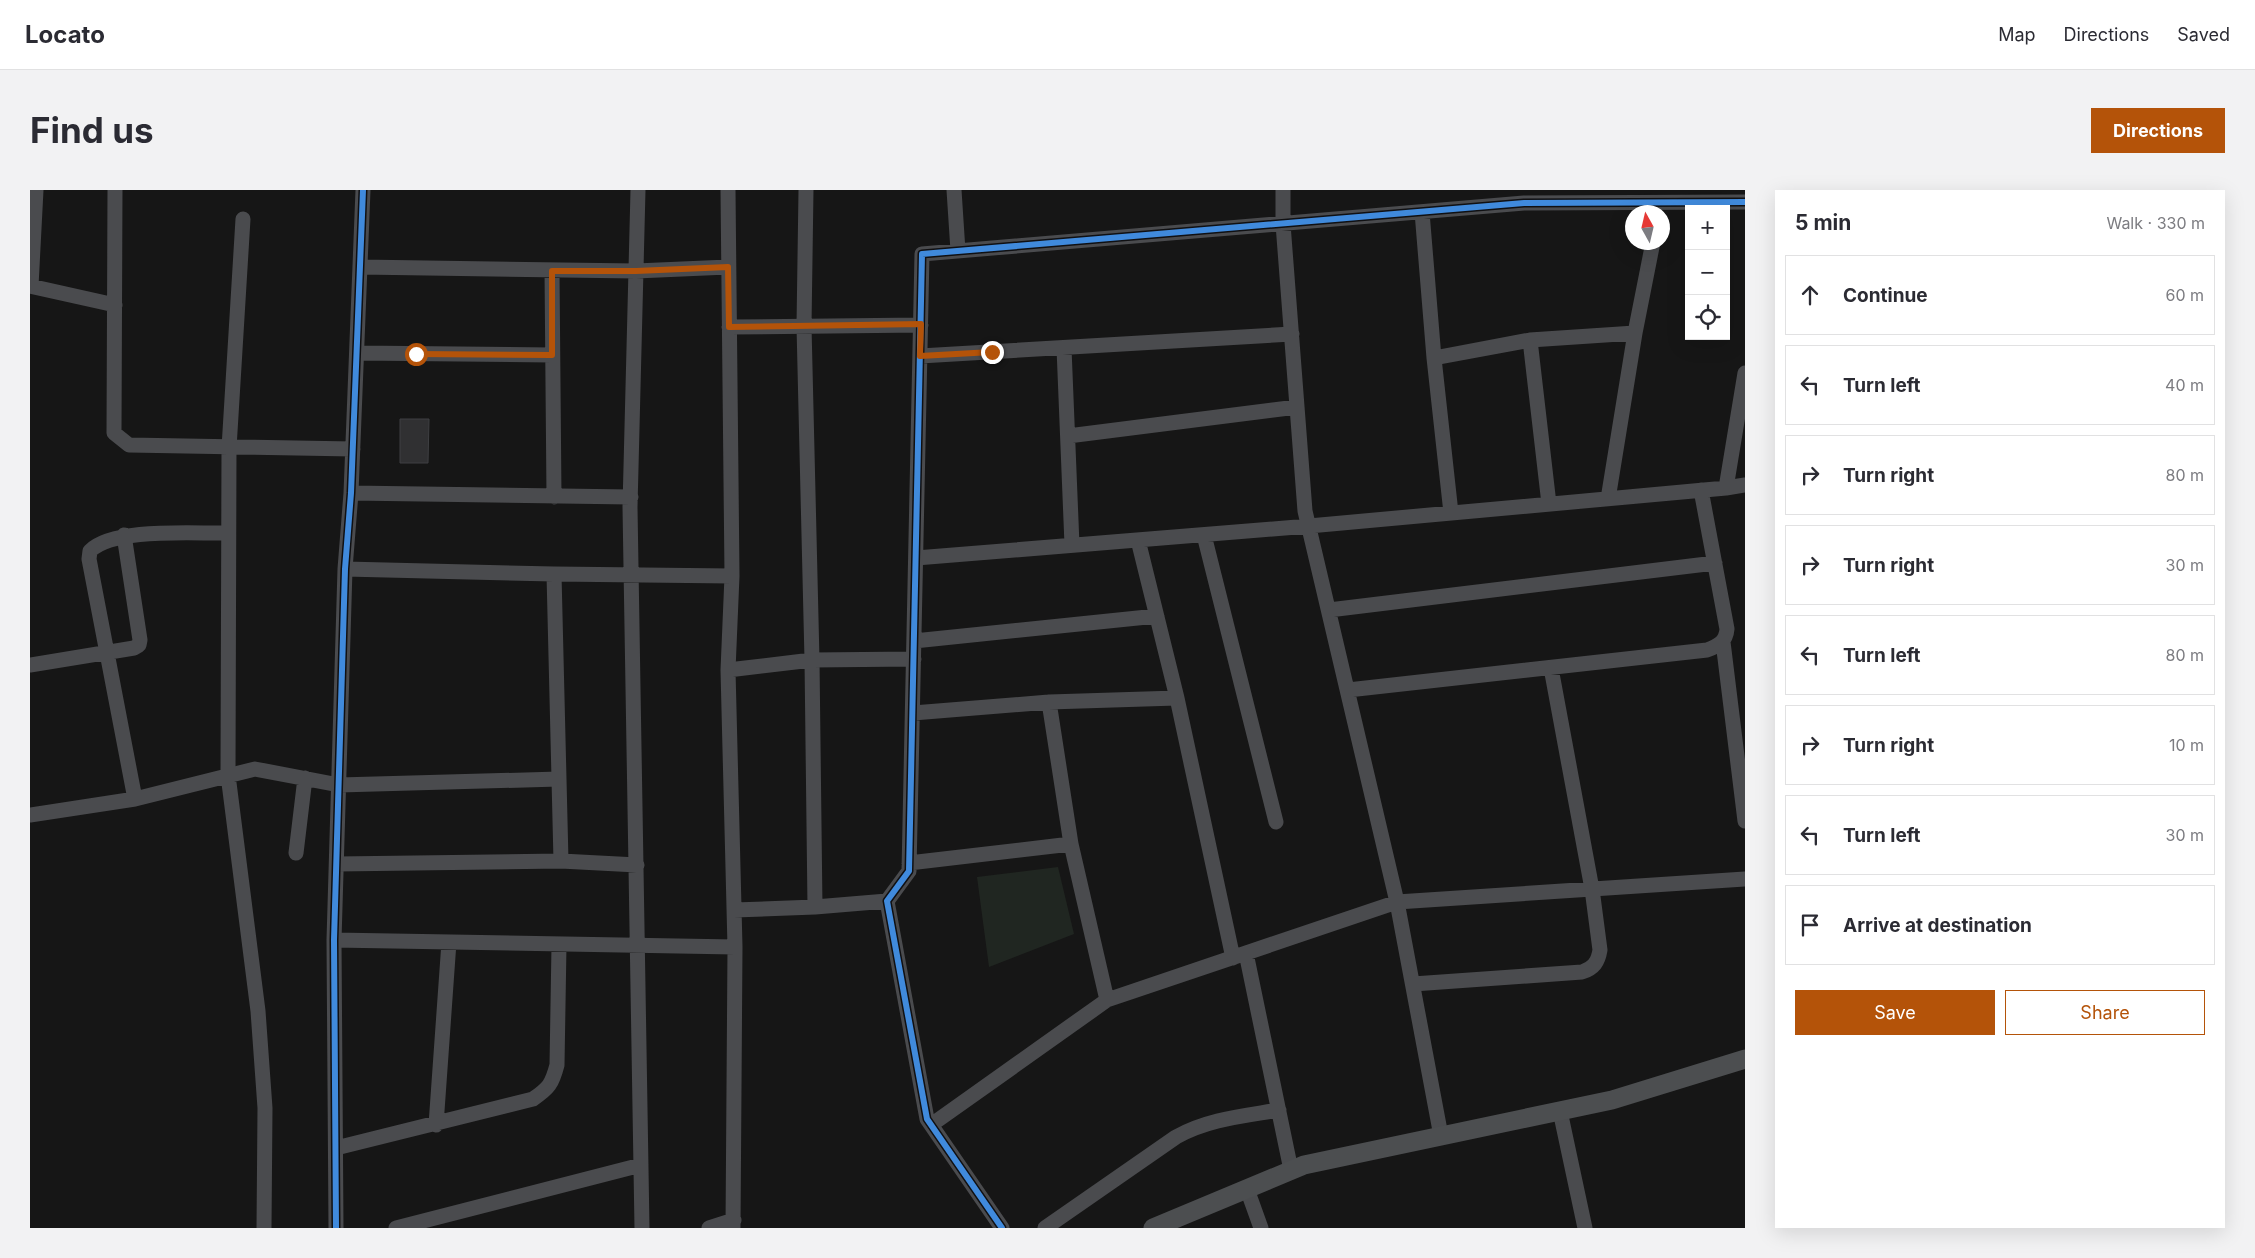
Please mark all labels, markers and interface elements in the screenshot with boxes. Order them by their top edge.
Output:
text: Locato [25,20,105,49]
text: Map [1998,24,2036,45]
text: Directions [2064,24,2149,45]
text: Saved [2177,24,2230,45]
button: Directions [2091,108,2225,153]
text: Find us [30,109,154,151]
north arrow [1625,205,1670,250]
map controls [1685,205,1730,340]
button: + [1685,205,1730,250]
text: 5 min [1795,210,1851,235]
text: Walk · 330 m [2106,213,2205,233]
button: − [1685,250,1730,295]
icon: ahead [1796,281,1824,309]
text: Continue [1843,284,1928,307]
text: 60 m [2165,285,2204,305]
button: locate [1685,295,1730,340]
route end [981,341,1004,364]
route start [405,343,428,366]
icon: left [1796,371,1824,399]
text: Turn left [1843,374,1921,397]
text: 40 m [2165,375,2204,395]
icon: right [1796,461,1824,489]
text: Turn right [1843,464,1934,487]
text: 80 m [2165,465,2204,485]
icon: right [1796,551,1824,579]
text: Turn right [1843,554,1934,577]
text: 30 m [2166,555,2204,575]
icon: left [1796,641,1824,669]
text: Turn left [1843,644,1921,667]
text: 80 m [2165,645,2204,665]
icon: right [1796,731,1824,759]
text: Turn right [1843,734,1934,757]
text: 10 m [2169,735,2204,755]
icon: left [1796,821,1824,849]
text: Turn left [1843,824,1921,847]
text: 30 m [2166,825,2204,845]
icon: arrive [1796,911,1824,939]
text: Arrive at destination [1843,914,2032,937]
button: Save [1795,990,1995,1035]
button: Share [2005,990,2205,1035]

